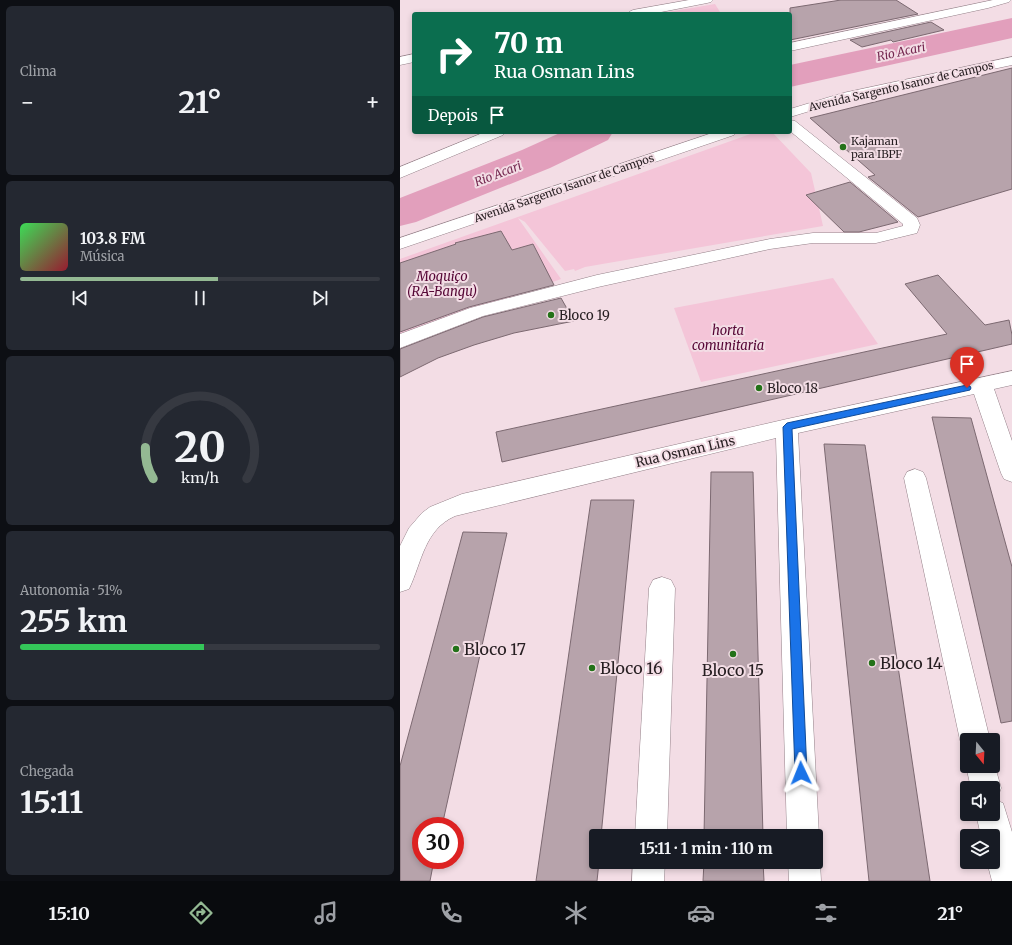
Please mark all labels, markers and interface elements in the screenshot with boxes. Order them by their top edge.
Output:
text: 70 m [494,25,563,61]
icon: right [428,28,480,80]
water label: Rio Acari [875,39,927,64]
street label: Avenida Sargento Isanor de Campos [806,58,995,114]
text: Rua Osman Lins [494,60,635,83]
text: Clima [20,63,57,80]
text: 21° [178,83,222,121]
text: − [20,88,35,116]
text: + [365,88,380,116]
icon: arrive [486,104,508,126]
text: Depois [428,106,478,125]
place label: Kajaman para IBPF [851,134,902,161]
marker: Kajaman para IBPF [838,142,848,152]
street label: Avenida Sargento Isanor de Campos [471,151,656,226]
water label: Rio Acari [472,158,524,189]
text: 103.8 FM [80,229,145,248]
text: Música [80,248,125,265]
park label: Moquiço (RA-Bangu) [407,268,477,300]
icon: previous [69,287,91,309]
icon: pause [189,287,211,309]
icon: next [309,287,331,309]
place label: Bloco 19 [559,307,610,324]
marker: Bloco 19 [546,310,556,320]
park label: horta comunitaria [692,322,764,354]
pin [950,347,984,388]
icon: arrive [956,353,978,375]
place label: Bloco 18 [767,380,818,397]
marker: Bloco 18 [754,383,764,393]
text: 20 [174,420,226,472]
street label: Rua Osman Lins [634,432,737,471]
text: km/h [181,468,219,486]
text: Autonomia · 51% [20,582,123,599]
text: 255 km [20,602,127,640]
place label: Bloco 17 [464,639,526,659]
marker: Bloco 17 [451,644,461,654]
marker: Bloco 15 [728,649,738,659]
place label: Bloco 14 [880,653,943,673]
place label: Bloco 16 [600,658,663,678]
marker: Bloco 14 [867,658,877,668]
place label: Bloco 15 [702,660,764,680]
marker: Bloco 16 [587,663,597,673]
north arrow [960,733,1000,773]
map controls [960,733,1000,869]
position arrow [780,752,822,794]
text: Chegada [20,763,74,780]
button: sound [960,781,1000,821]
text: 15:11 [20,783,83,821]
speed limit sign: 30 [412,817,464,869]
button: layers [960,829,1000,869]
text: 15:11 · 1 min · 110 m [639,839,773,858]
icon: directions [187,899,215,927]
icon: music [312,899,340,927]
icon: phone [437,899,465,927]
icon: climate [562,899,590,927]
icon: car [687,899,715,927]
icon: filters [812,899,840,927]
text: 15:10 [49,902,90,925]
text: 21° [937,902,963,925]

